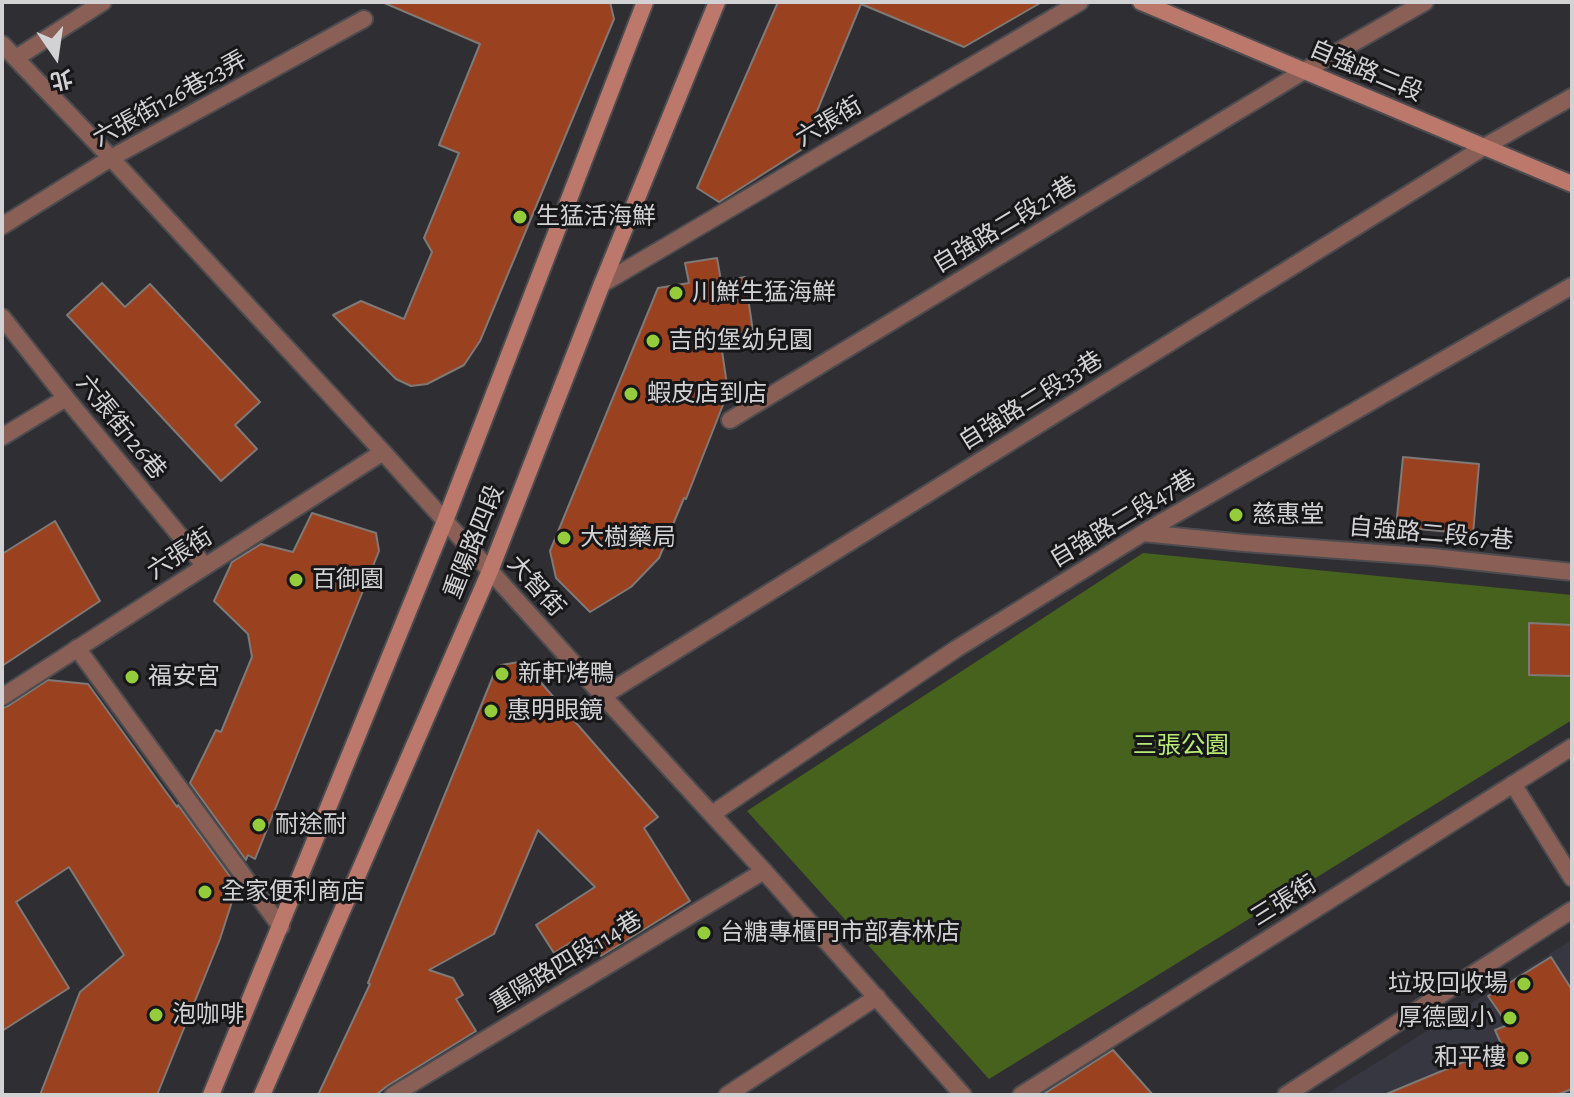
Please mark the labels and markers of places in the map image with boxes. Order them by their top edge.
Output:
place label: 生猛活海鮮 [536,203,656,231]
marker: 生猛活海鮮 [511,208,529,226]
place label: 川鮮生猛海鮮 [692,279,836,307]
marker: 川鮮生猛海鮮 [667,284,685,302]
place label: 吉的堡幼兒園 [669,327,813,355]
marker: 吉的堡幼兒園 [644,332,662,350]
place label: 蝦皮店到店 [647,380,767,408]
marker: 蝦皮店到店 [622,385,640,403]
place label: 慈惠堂 [1252,501,1324,529]
marker: 慈惠堂 [1227,506,1245,524]
place label: 大樹藥局 [580,524,676,552]
marker: 大樹藥局 [555,529,573,547]
place label: 百御園 [312,566,384,594]
marker: 百御園 [287,571,305,589]
place label: 新軒烤鴨 [518,660,614,688]
place label: 福安宮 [148,663,220,691]
marker: 新軒烤鴨 [493,665,511,683]
marker: 福安宮 [123,668,141,686]
place label: 惠明眼鏡 [507,697,603,725]
marker: 惠明眼鏡 [482,702,500,720]
place label: 耐途耐 [275,811,347,839]
marker: 耐途耐 [250,816,268,834]
place label: 全家便利商店 [221,878,365,906]
marker: 全家便利商店 [196,883,214,901]
place label: 台糖專櫃門市部春林店 [720,919,960,947]
marker: 台糖專櫃門市部春林店 [695,924,713,942]
place label: 垃圾回收場 [1388,970,1508,998]
marker: 垃圾回收場 [1515,975,1533,993]
place label: 泡咖啡 [172,1001,244,1029]
place label: 厚德國小 [1398,1004,1494,1032]
marker: 泡咖啡 [147,1006,165,1024]
marker: 厚德國小 [1501,1009,1519,1027]
place label: 和平樓 [1434,1044,1506,1072]
marker: 和平樓 [1513,1049,1531,1067]

